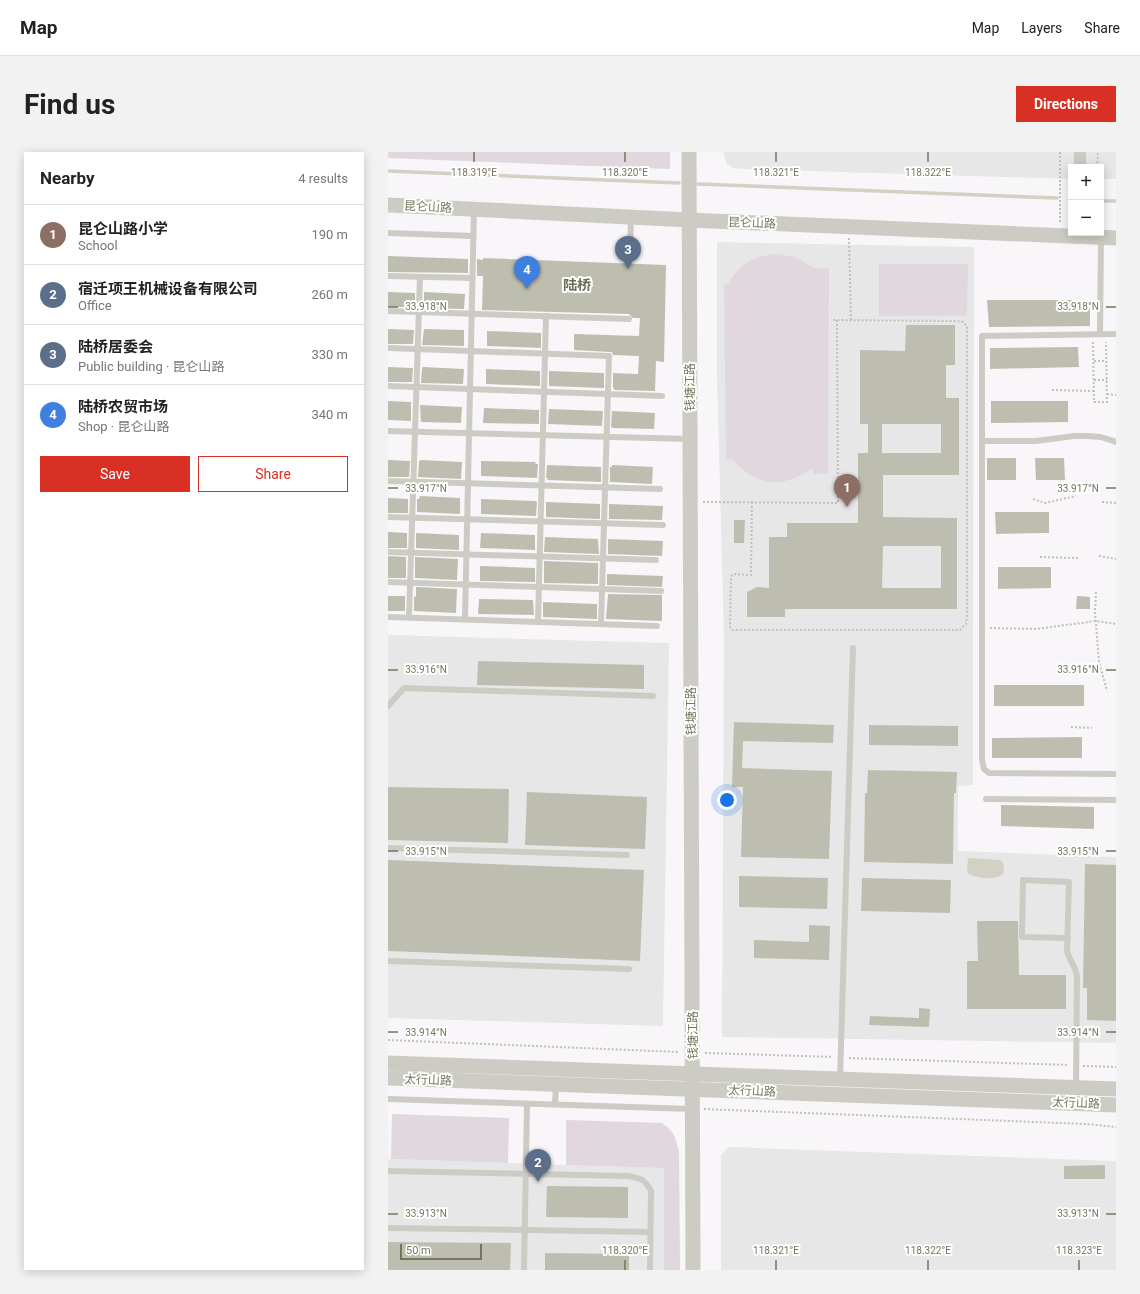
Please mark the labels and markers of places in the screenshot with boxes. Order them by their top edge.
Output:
pin: 3 [615,236,641,269]
pin: 4 [514,256,540,289]
pin: 1 [834,474,860,507]
pin: 2 [525,1149,551,1182]

